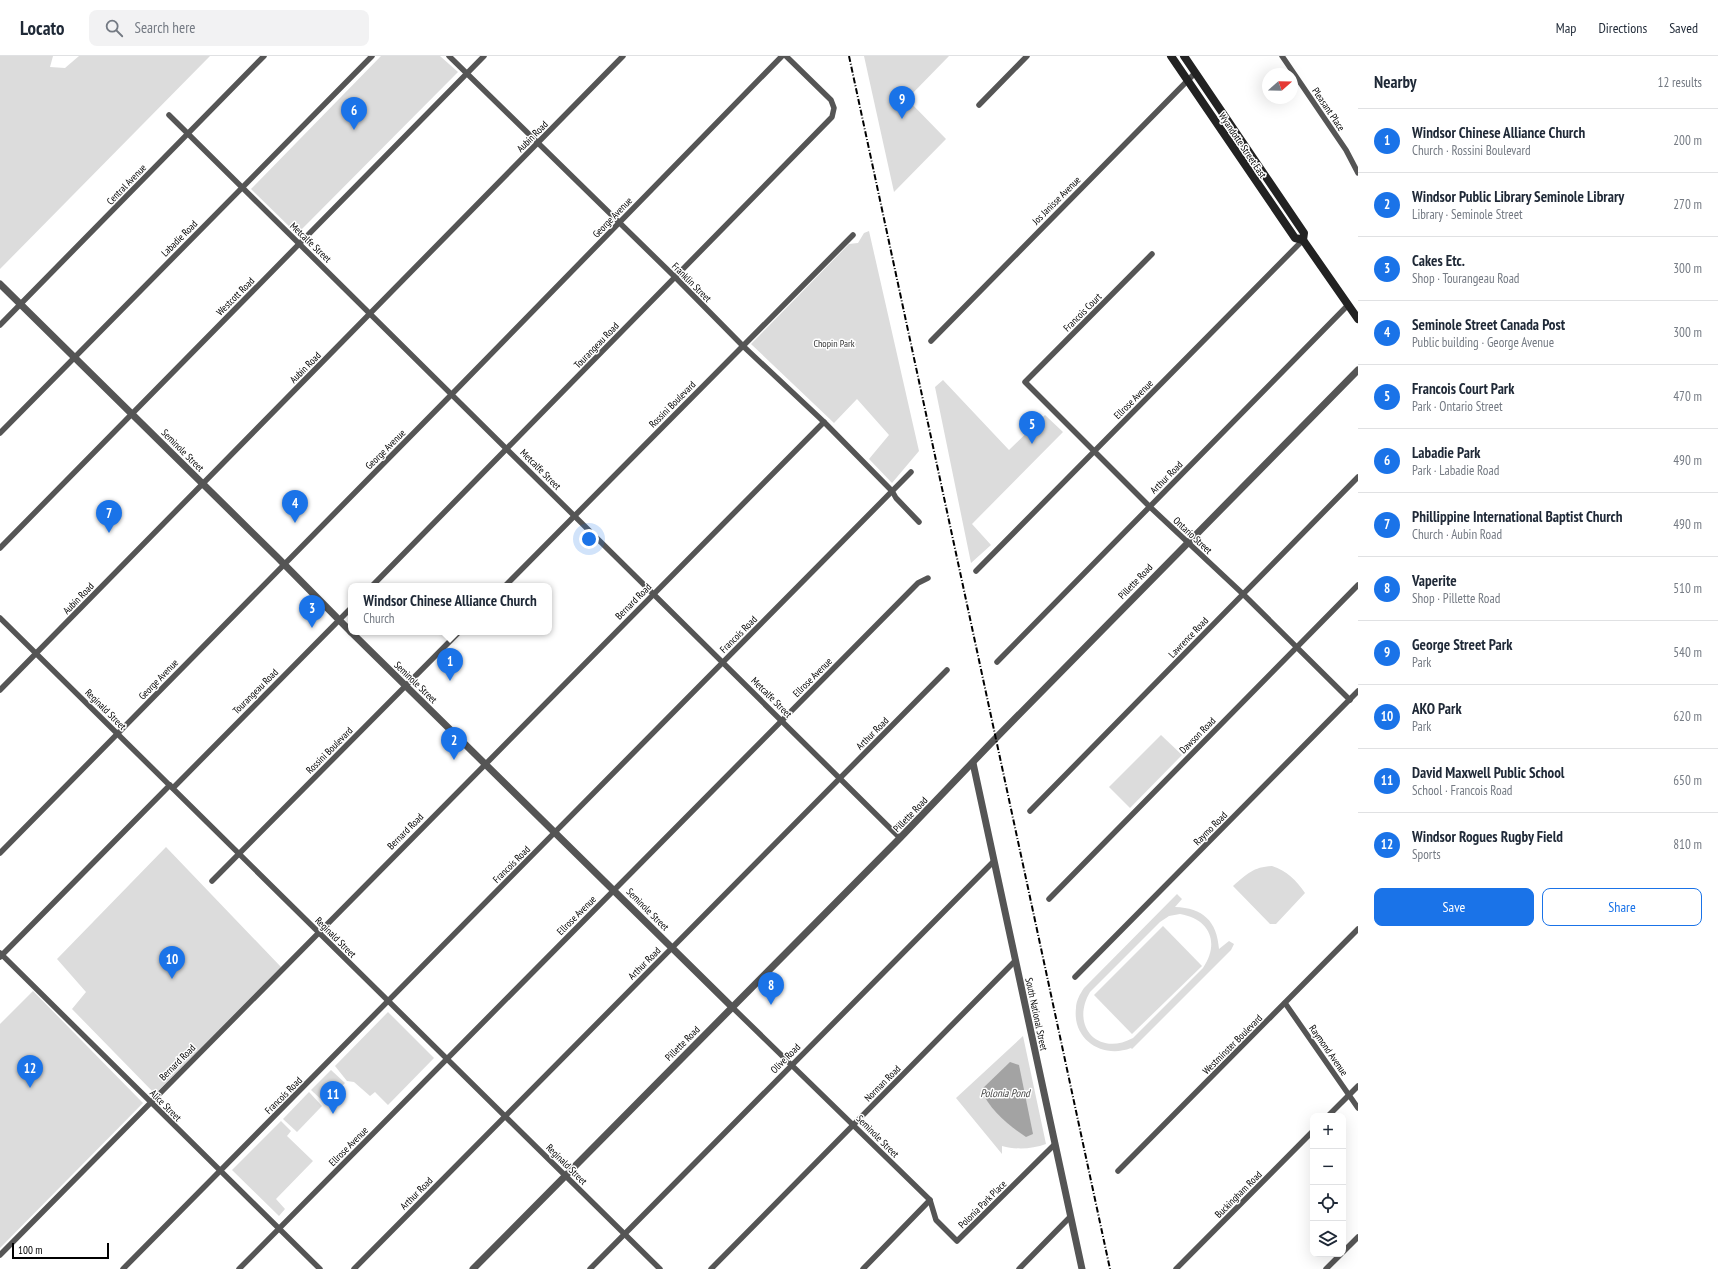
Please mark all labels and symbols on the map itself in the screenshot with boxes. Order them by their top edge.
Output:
north arrow [1262,68,1298,104]
street label: Pleasant Place [1309,85,1348,134]
pin: 9 [889,86,915,119]
pin: 6 [341,97,367,130]
street label: Wyandotte Street East [1216,110,1269,181]
street label: Aubin Road [514,118,551,155]
street label: Central Avenue [104,161,149,207]
street label: Jos Janisse Avenue [1029,173,1083,228]
street label: George Avenue [590,194,635,240]
street label: Labadie Road [158,217,200,259]
street label: Metcalfe Street [287,219,334,265]
street label: Franklin Street [669,260,714,305]
street label: Westcott Road [213,274,257,318]
street label: Francois Court [1060,290,1105,334]
street label: Tourangeau Road [571,320,622,371]
park label: Chopin Park [813,337,855,350]
street label: Aubin Road [287,349,324,386]
street label: Ellrose Avenue [1111,377,1156,422]
street label: Rossini Boulevard [646,378,698,430]
pin: 5 [1019,411,1045,444]
street label: Seminole Street [159,426,207,475]
street label: George Avenue [363,427,408,472]
street label: Metcalfe Street [517,446,564,493]
street label: Arthur Road [1147,458,1185,496]
pin: 4 [282,490,308,523]
pin: 7 [96,500,122,533]
street label: Ontario Street [1170,514,1215,557]
your location [579,529,599,549]
street label: Pillette Road [1115,561,1155,602]
street label: Aubin Road [60,580,97,617]
street label: Bernard Road [612,580,654,622]
pin: 3 [299,595,325,628]
street label: Francois Road [717,613,760,656]
street label: Lawrence Road [1166,614,1211,661]
pin: 1 [437,648,463,681]
street label: Ellrose Avenue [790,655,835,700]
street label: George Avenue [136,656,181,702]
street label: Seminole Street [391,659,440,706]
street label: Tourangeau Road [230,666,281,717]
street label: Metcalfe Street [748,674,795,721]
street label: Reginald Street [82,686,129,733]
street label: Arthur Road [853,714,891,752]
street label: Dawson Road [1176,714,1218,756]
street label: Rossini Boulevard [303,724,355,776]
pin: 2 [441,727,467,760]
street label: Pillette Road [890,794,930,835]
street label: Raymo Road [1191,809,1230,848]
street label: Bernard Road [384,810,426,852]
street label: Francois Road [490,843,533,886]
street label: Seminole Street [624,885,672,934]
street label: Ellrose Avenue [554,893,599,938]
street label: Reginald Street [312,914,359,961]
street label: Arthur Road [625,944,663,982]
pin: 10 [159,946,185,979]
pin: 8 [758,972,784,1005]
street label: South National Street [1022,976,1051,1052]
street label: Westminster Boulevard [1200,1012,1265,1077]
street label: Raymond Avenue [1306,1022,1351,1078]
street label: Pillette Road [662,1023,703,1064]
street label: Bernard Road [156,1041,198,1083]
street label: Olive Road [768,1041,803,1076]
pin: 12 [17,1055,43,1088]
street label: Norman Road [861,1062,903,1104]
street label: Francois Road [262,1074,305,1117]
pin: 11 [320,1081,346,1114]
water label: Polonia Pond [980,1086,1032,1100]
street label: Alice Street [147,1087,184,1124]
street label: Seminole Street [854,1112,902,1161]
street label: Ellrose Avenue [326,1124,371,1169]
street label: Reginald Street [543,1141,590,1188]
street label: Buckingham Road [1212,1168,1265,1221]
street label: Arthur Road [397,1174,435,1212]
street label: Polonia Park Place [955,1177,1009,1231]
scale bar [12,1241,109,1260]

